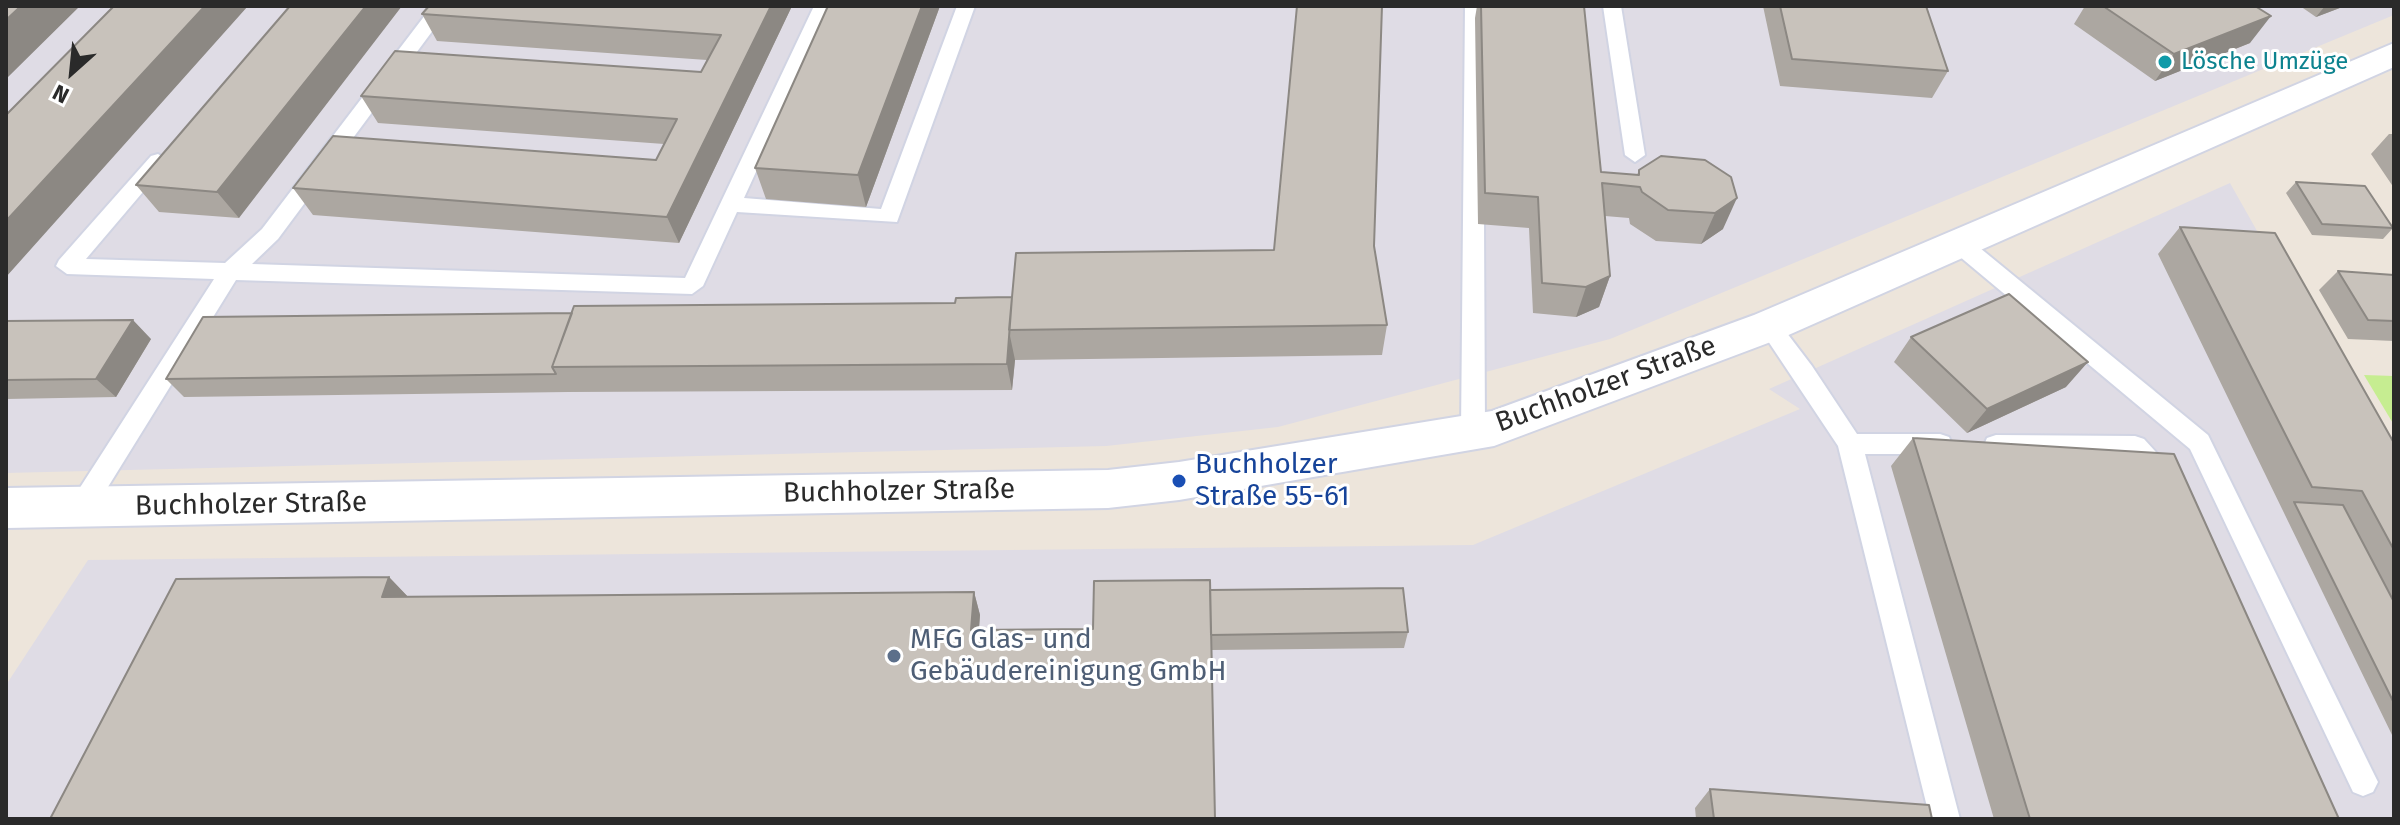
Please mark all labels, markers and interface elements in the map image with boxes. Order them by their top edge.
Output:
north arrow [32,32,112,112]
place label: Lösche Umzüge [2181,48,2348,76]
marker: Lösche Umzüge [2156,53,2174,71]
text: N [48,78,74,109]
street label: Buchholzer Straße [1491,330,1721,440]
place label: Buchholzer Straße 55-61 [1195,448,1350,514]
marker: Buchholzer Straße 55-61 [1170,472,1188,490]
street label: Buchholzer Straße [783,473,1015,511]
street label: Buchholzer Straße [135,486,367,524]
place label: MFG Glas- und Gebäudereinigung GmbH [910,623,1227,689]
marker: MFG Glas- und Gebäudereinigung GmbH [885,647,903,665]

